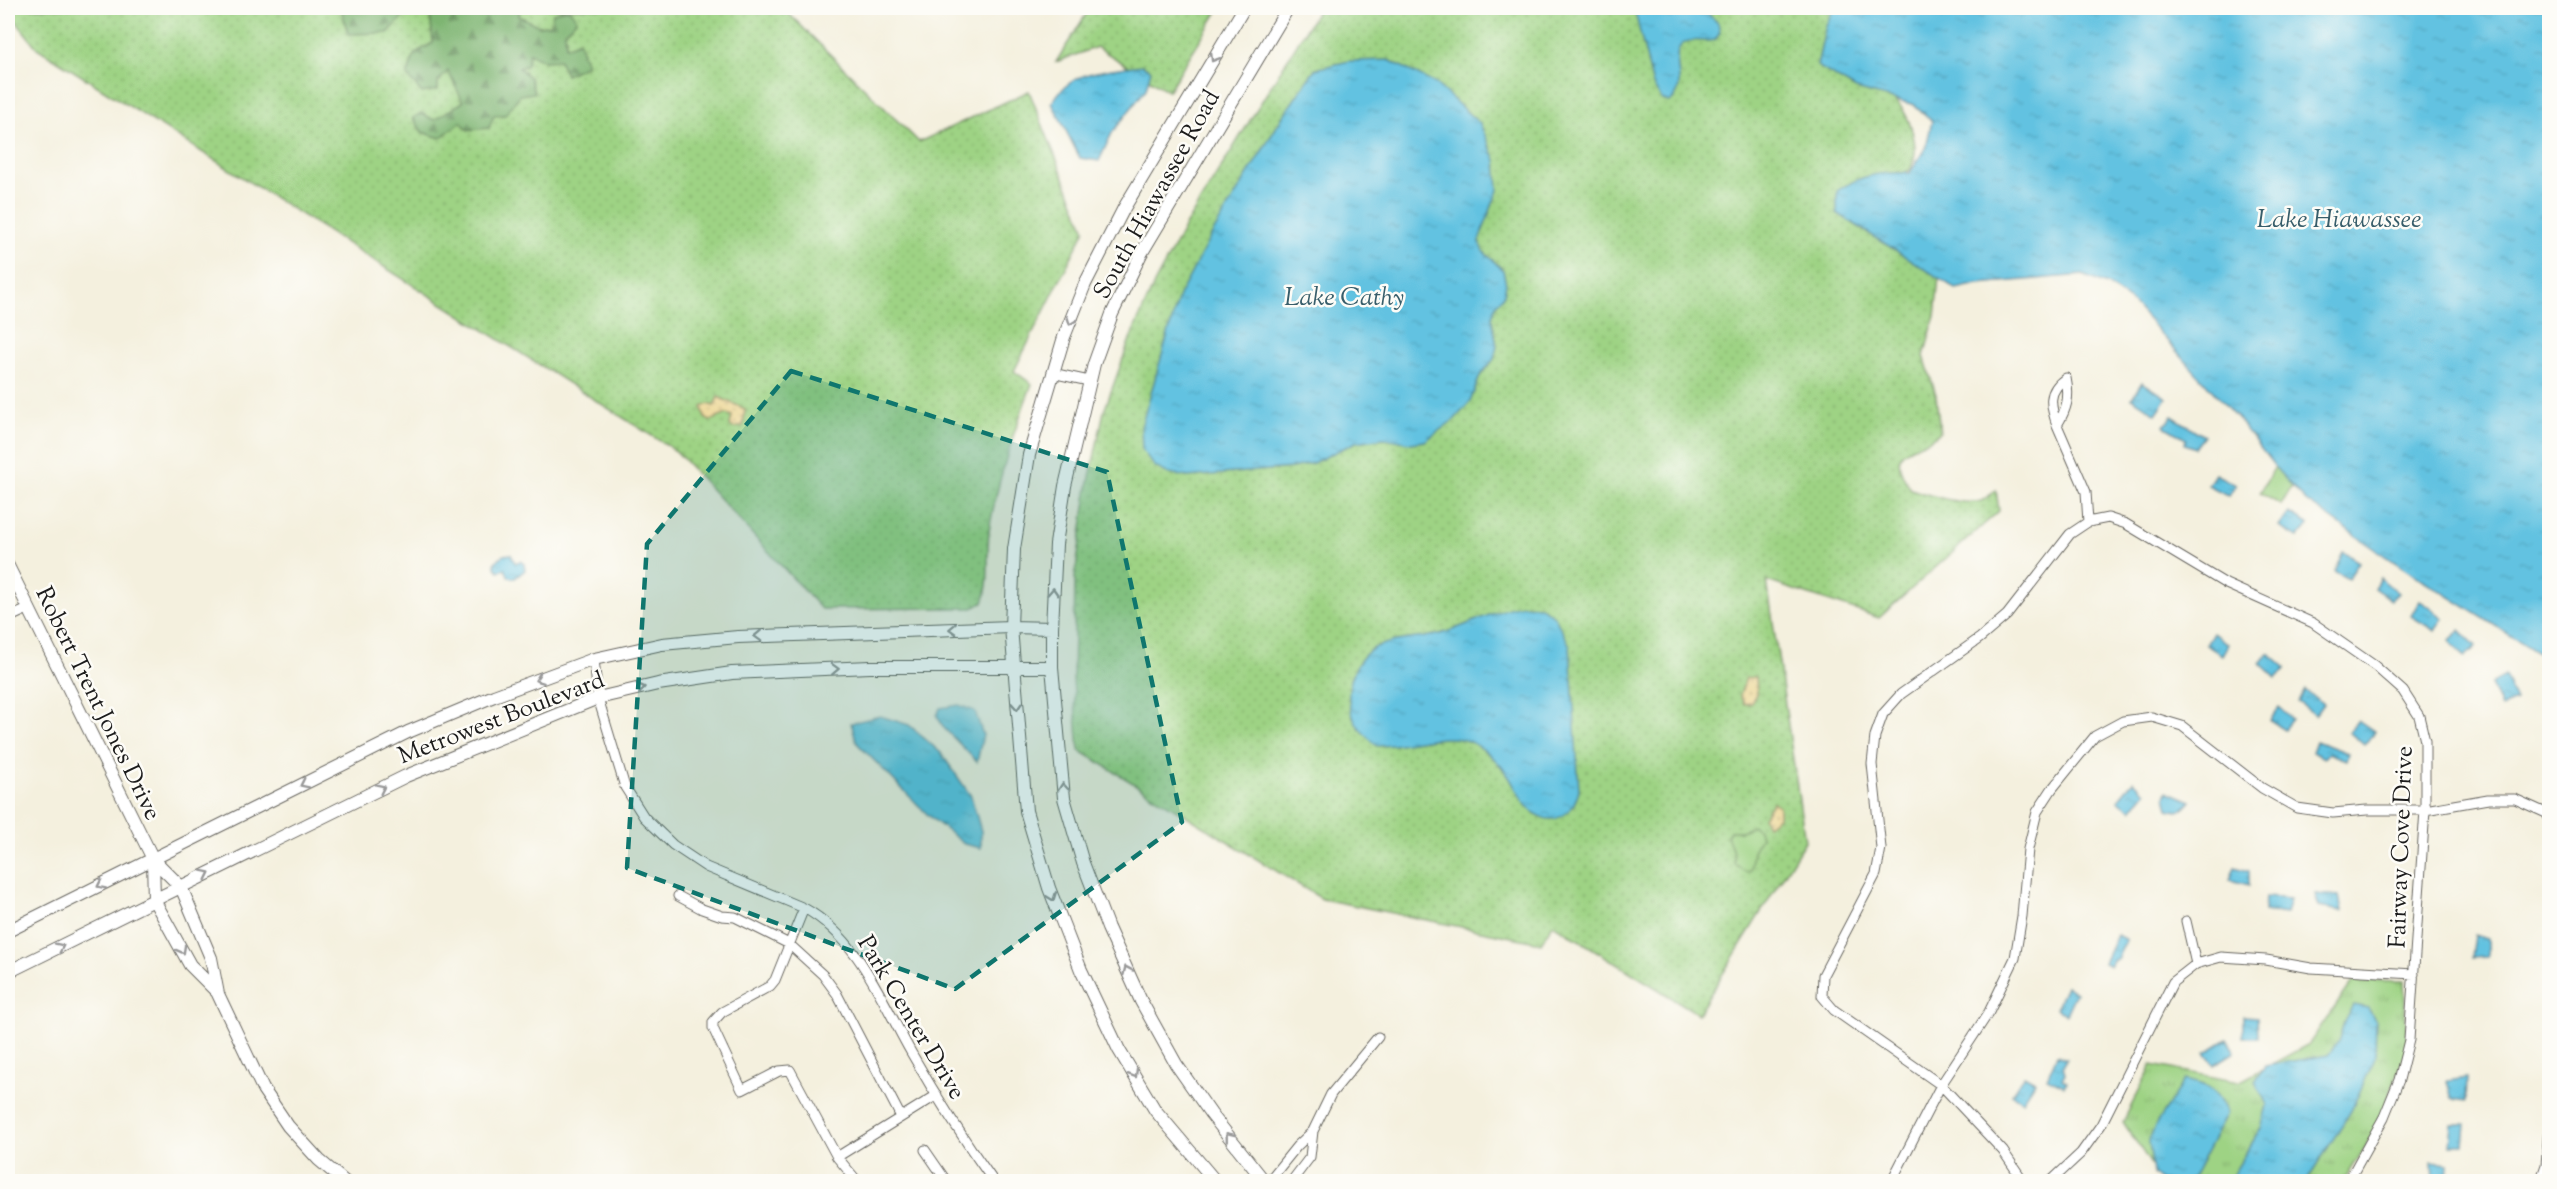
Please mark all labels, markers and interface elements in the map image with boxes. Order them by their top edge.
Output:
one-way arrow [1210,52,1221,62]
street label: South Hiawassee Road [1086,84,1230,306]
water label: Lake Hiawassee [2257,202,2421,239]
water label: Lake Cathy [1284,280,1404,317]
one-way arrow [1066,314,1078,325]
street label: Robert Trent Jones Drive [26,581,169,826]
one-way arrow [1047,588,1060,597]
one-way arrow [948,623,957,635]
one-way arrow [754,630,763,643]
one-way arrow [830,662,839,675]
street label: Metrowest Boulevard [393,664,610,774]
one-way arrow [534,672,545,685]
one-way arrow [636,682,646,695]
one-way arrow [1010,702,1023,711]
street label: Fairway Cove Drive [2381,745,2423,949]
one-way arrow [299,777,310,788]
one-way arrow [1057,782,1070,791]
one-way arrow [375,784,386,796]
one-way arrow [200,870,211,882]
one-way arrow [96,877,107,889]
one-way arrow [1045,891,1057,902]
street label: Park Center Drive [848,930,973,1107]
one-way arrow [54,942,65,954]
one-way arrow [175,944,186,954]
one-way arrow [1122,966,1134,977]
one-way arrow [1126,1068,1138,1078]
one-way arrow [1225,1132,1236,1143]

